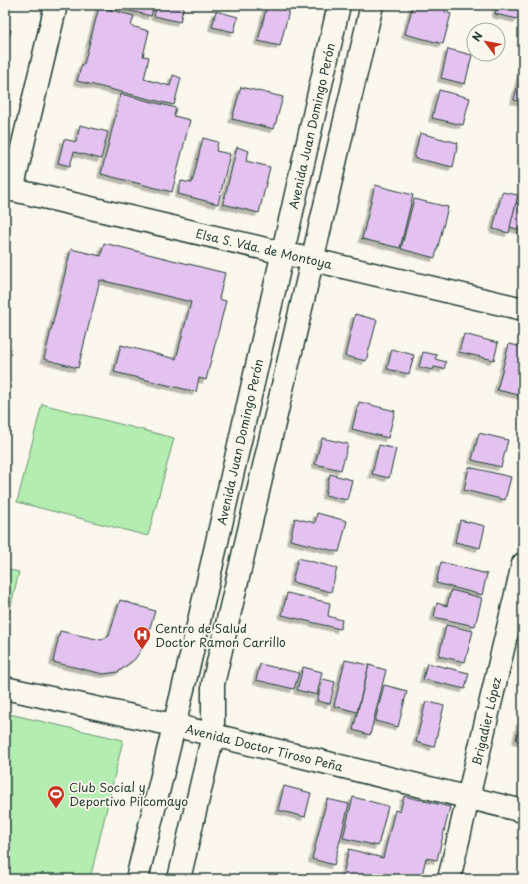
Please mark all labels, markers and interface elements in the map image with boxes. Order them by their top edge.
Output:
north arrow [466,22,506,62]
text: N [468,28,487,45]
street label: Avenida Juan Domingo Perón [284,41,339,211]
street label: Elsa S. Vda. de Montoya [194,224,334,273]
street label: Avenida Juan Domingo Perón [212,357,267,527]
place label: Centro de Salud Doctor Ramon Carrillo [155,619,286,651]
hospital icon: Centro de Salud Doctor Ramon Carrillo [132,625,152,650]
street label: Brigadier López [467,675,505,767]
street label: Avenida Doctor Tiroso Peña [184,719,345,776]
place label: Club Social y Deportivo Pilcomayo [69,778,188,810]
sports icon: Club Social y Deportivo Pilcomayo [46,784,66,809]

